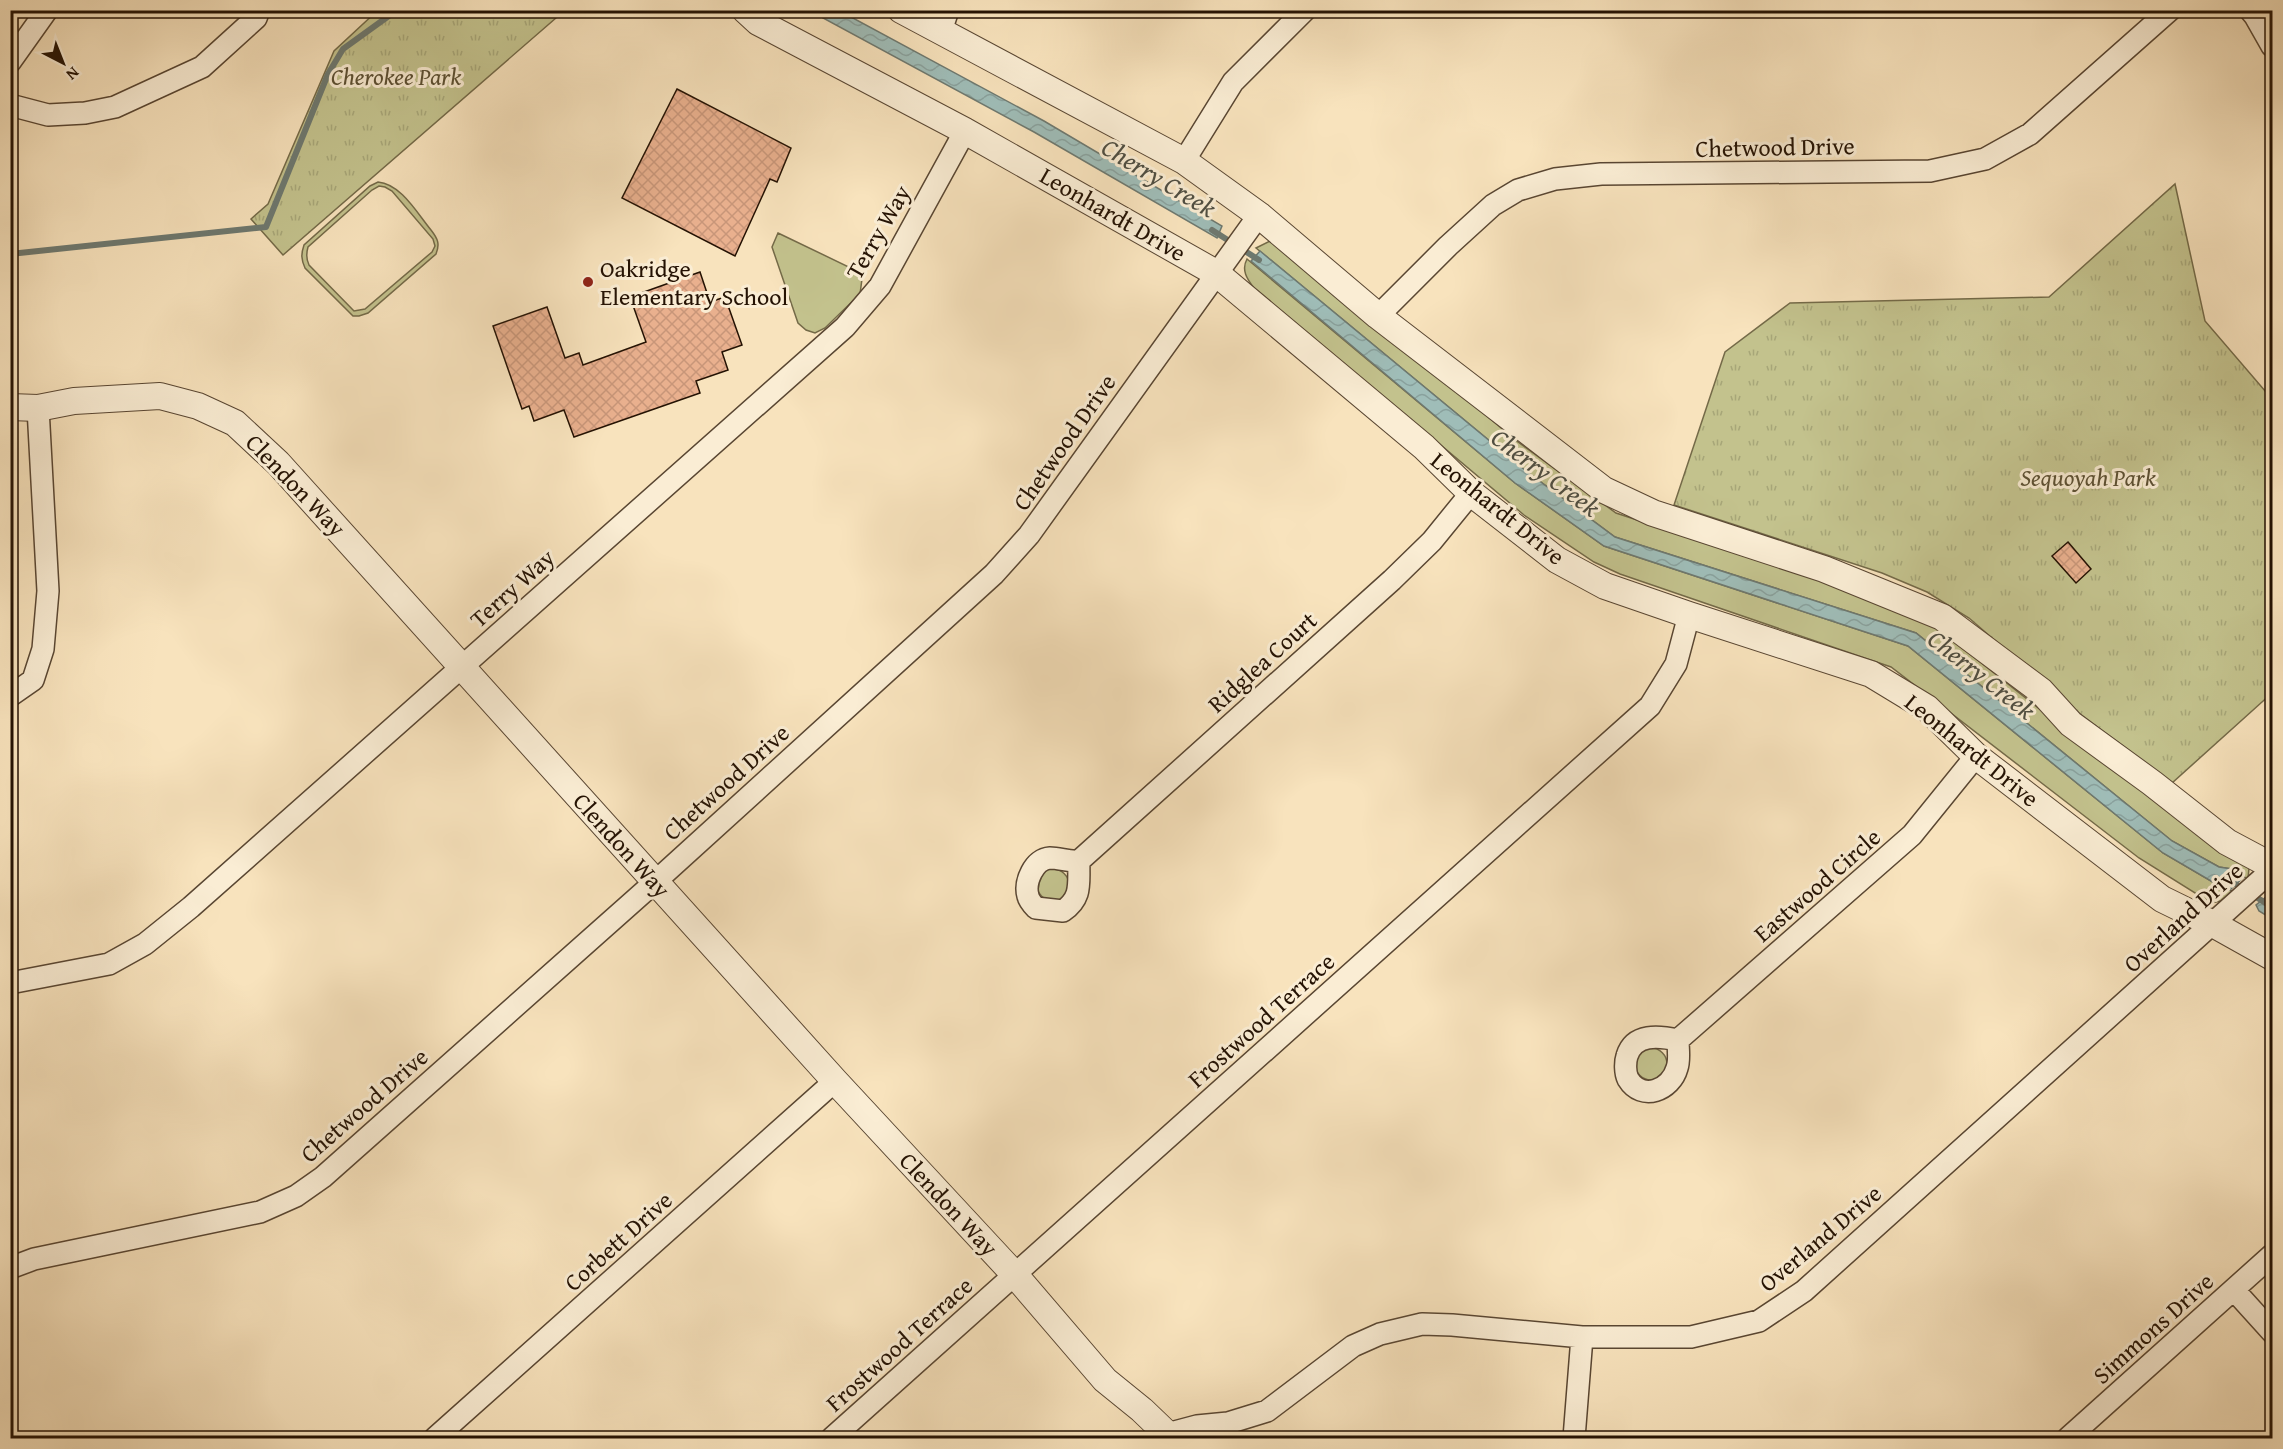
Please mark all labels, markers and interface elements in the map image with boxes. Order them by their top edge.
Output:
north arrow [33,33,93,93]
park label: Cherokee Park [331,59,461,94]
text: N [61,62,85,87]
water label: Cherry Creek [1094,127,1224,227]
street label: Chetwood Drive [1695,128,1855,166]
street label: Leonhardt Drive [1033,158,1193,270]
street label: Terry Way [837,178,919,286]
place label: Oakridge Elementary School [600,251,788,314]
marker: Oakridge Elementary School [581,275,595,289]
street label: Chetwood Drive [1004,367,1124,517]
water label: Cherry Creek [1483,418,1609,526]
street label: Clendon Way [238,426,354,544]
street label: Leonhardt Drive [1423,443,1573,573]
park label: Sequoyah Park [2020,460,2156,495]
street label: Terry Way [462,540,562,636]
street label: Ridglea Court [1200,603,1325,721]
water label: Cherry Creek [1920,619,2044,729]
street label: Leonhardt Drive [1897,685,2047,815]
street label: Chetwood Drive [655,716,797,848]
street label: Clendon Way [565,785,679,905]
street label: Eastwood Circle [1746,820,1888,950]
street label: Overland Drive [2115,854,2251,980]
street label: Frostwood Terrace [1180,944,1342,1096]
street label: Chetwood Drive [292,1040,436,1170]
street label: Clendon Way [891,1144,1007,1264]
street label: Overland Drive [1751,1176,1889,1300]
street label: Corbett Drive [556,1183,680,1299]
street label: Simmons Drive [2085,1264,2221,1392]
street label: Frostwood Terrace [818,1268,980,1420]

